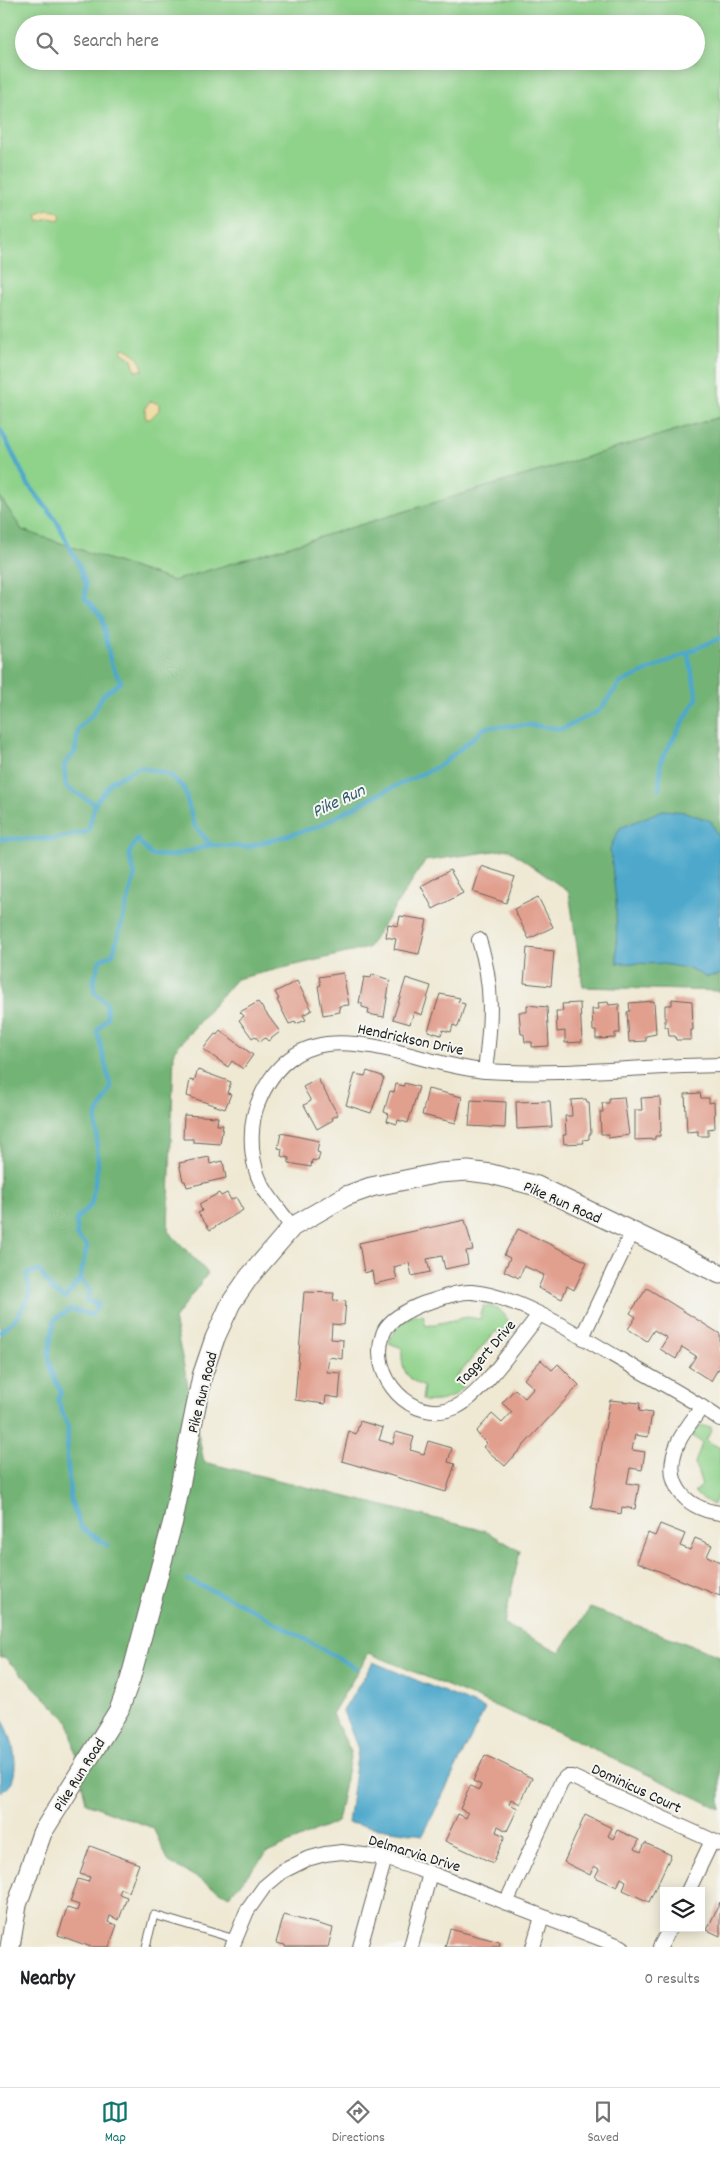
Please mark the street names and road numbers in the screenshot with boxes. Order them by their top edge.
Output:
street label: Hendrickson Drive [355,1018,466,1063]
street label: Pike Run Road [519,1176,605,1231]
street label: Taggert Drive [452,1315,522,1392]
street label: Pike Run Road [182,1349,225,1436]
street label: Pike Run Road [48,1734,112,1817]
street label: Dominicus Court [587,1758,685,1820]
street label: Delmarvia Drive [365,1829,463,1879]

